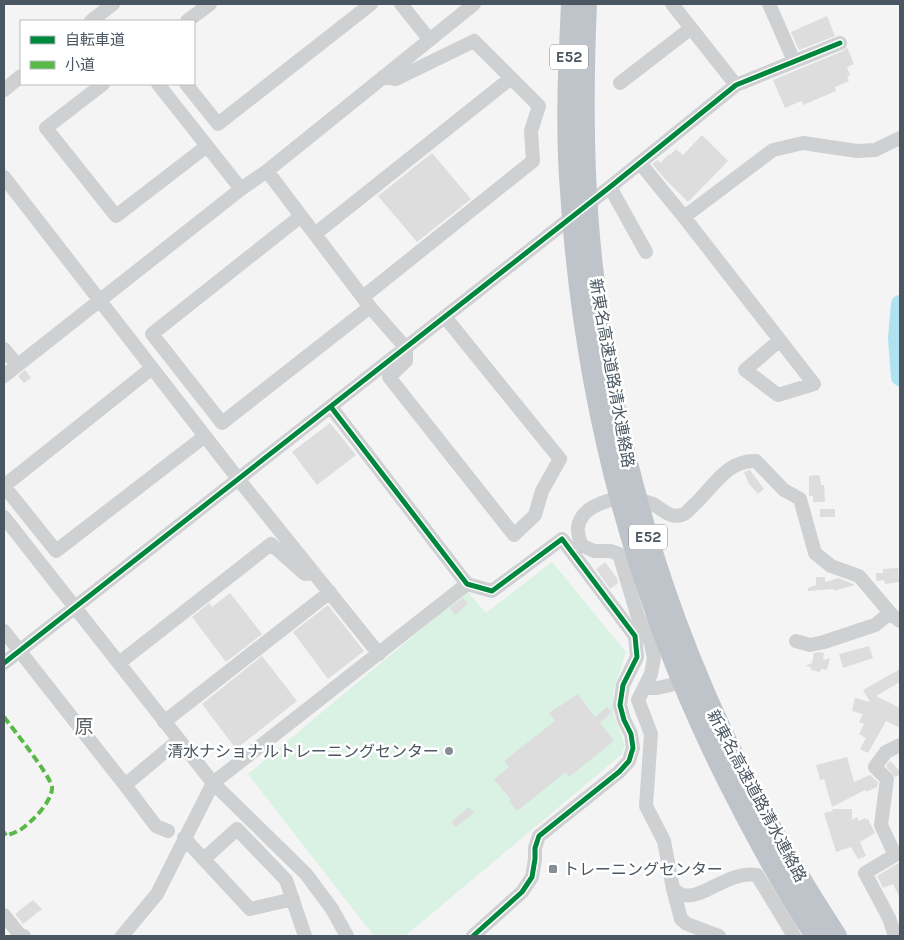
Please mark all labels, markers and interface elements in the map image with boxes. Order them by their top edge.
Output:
legend [20,20,195,85]
text: 自転車道 [65,31,125,49]
road number: E52 [550,44,588,70]
text: 小道 [65,56,95,74]
street label: 新東名高速道路清水連絡路 [586,277,638,469]
road number: E52 [629,524,667,550]
street label: 新東名高速道路清水連絡路 [704,707,810,885]
district label: 原 [74,716,94,738]
place label: 清水ナショナルトレーニングセンター [167,742,439,761]
marker: 清水ナショナルトレーニングセンター [443,745,455,757]
place label: トレーニングセンター [563,860,723,879]
marker: トレーニングセンター [547,863,559,875]

